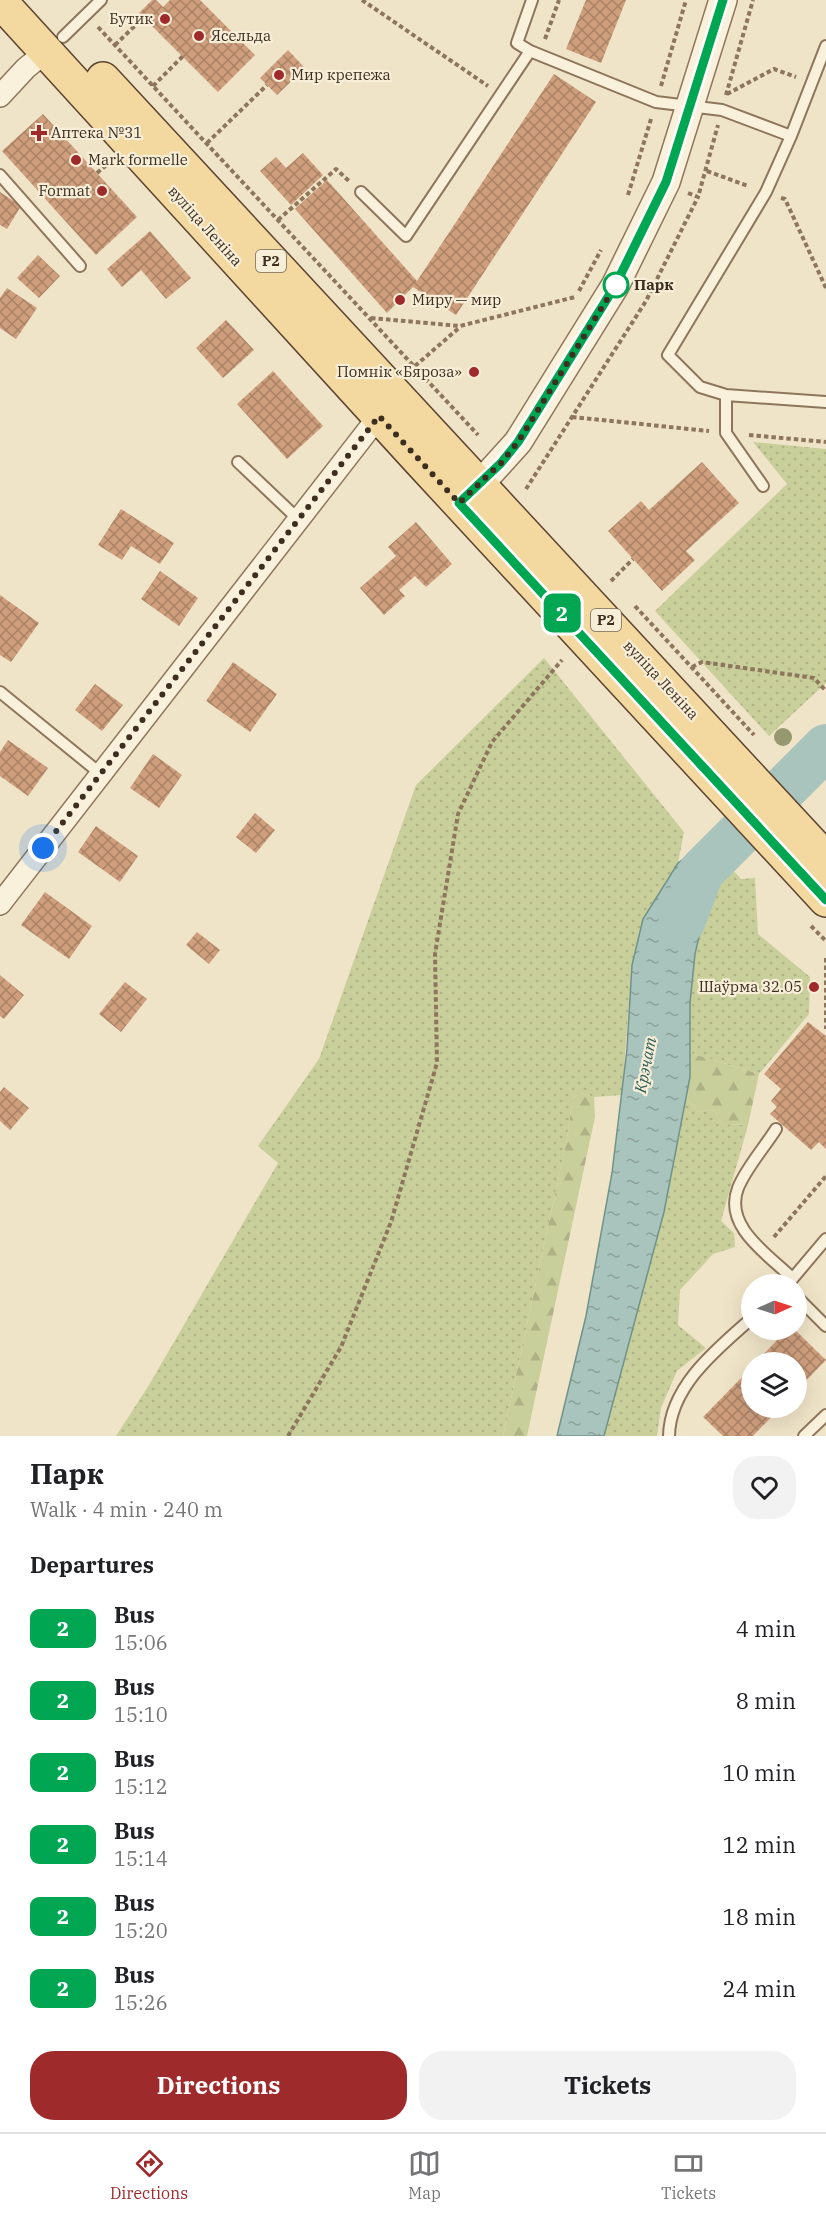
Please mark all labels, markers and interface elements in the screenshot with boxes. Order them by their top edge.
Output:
place label: Бутик [109,9,153,28]
marker: Бутик [158,12,172,26]
place label: Ясельда [211,26,271,45]
marker: Ясельда [192,29,206,43]
place label: Мир крепежа [291,65,391,84]
marker: Мир крепежа [272,68,286,82]
place label: Аптека №31 [51,123,142,142]
marker: Аптека №31 [32,126,46,140]
place label: Mark formelle [88,150,188,169]
marker: Mark formelle [69,153,83,167]
place label: Format [38,181,90,200]
street label: вуліца Леніна [164,181,247,270]
marker: Format [95,184,109,198]
road number: Р2 [256,250,286,272]
marker: Парк [603,272,629,298]
place label: Парк [634,275,673,294]
place label: Миру — мир [412,290,501,309]
marker: Миру — мир [393,293,407,307]
place label: Помнік «Бяроза» [337,362,462,381]
marker: Помнік «Бяроза» [467,365,481,379]
line badge: 2 [542,594,582,632]
text: 2 [556,599,568,627]
road number: Р2 [591,609,621,631]
street label: вуліца Леніна [620,636,703,723]
your location [28,833,58,863]
place label: Шаўрма 32.05 [699,977,802,996]
marker: Шаўрма 32.05 [807,980,821,994]
water label: Крэчат [630,1035,660,1096]
north arrow [741,1274,807,1340]
map controls [741,1274,807,1418]
button: layers [741,1352,807,1418]
text: Парк [30,1455,104,1492]
button: heart [733,1456,796,1519]
text: Walk · 4 min · 240 m [30,1496,223,1523]
text: Departures [30,1550,154,1579]
text: Bus [114,1600,155,1629]
text: 2 [57,1614,69,1642]
text: 4 min [736,1614,796,1643]
text: 15:06 [114,1629,168,1656]
text: Bus [114,1672,155,1701]
text: 2 [57,1686,69,1714]
text: 8 min [736,1686,796,1715]
text: 15:10 [114,1701,168,1728]
text: Bus [114,1744,155,1773]
text: 2 [57,1758,69,1786]
text: 10 min [723,1758,796,1787]
text: 15:12 [114,1773,168,1800]
text: Bus [114,1816,155,1845]
text: 2 [57,1830,69,1858]
text: 12 min [723,1830,796,1859]
text: 15:14 [114,1845,168,1872]
text: Bus [114,1888,155,1917]
text: 2 [57,1902,69,1930]
text: 18 min [723,1902,796,1931]
text: 15:20 [114,1917,168,1944]
text: Bus [114,1960,155,1989]
text: 2 [57,1974,69,2002]
text: 24 min [723,1974,796,2003]
text: 15:26 [114,1989,168,2016]
button: Directions [30,2051,407,2120]
button: Tickets [419,2051,796,2120]
tab: Directions [110,2147,188,2203]
tab: Map [408,2147,441,2203]
tab: Tickets [661,2147,716,2203]

